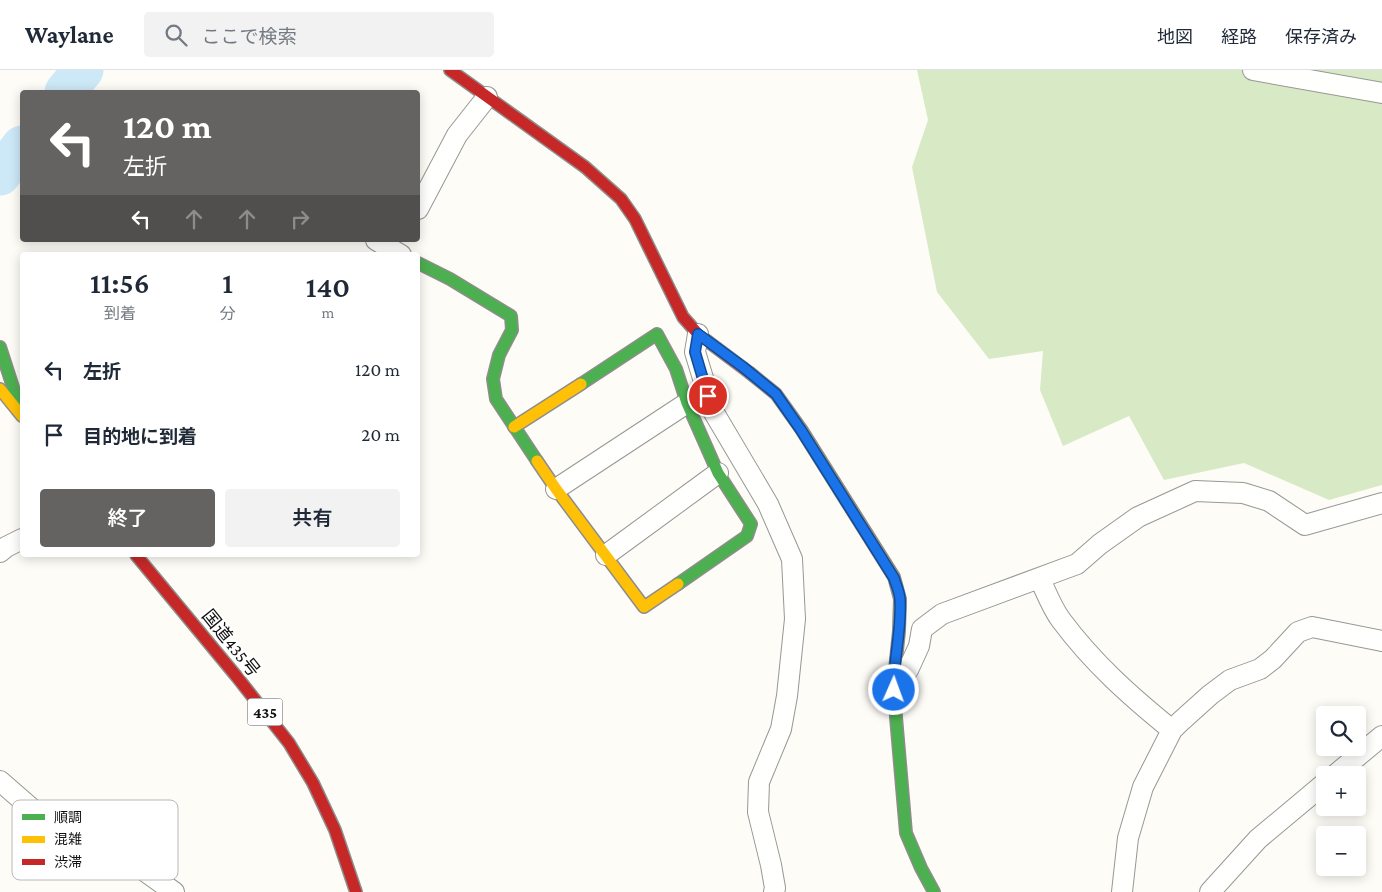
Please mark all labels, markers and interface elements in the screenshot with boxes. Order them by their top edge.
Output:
search box [144,12,494,57]
text: Waylane [25,21,114,48]
icon: search [162,21,190,49]
text: ここで検索 [202,26,297,47]
text: 地図 [1157,27,1193,47]
text: 経路 [1221,27,1257,47]
text: 保存済み [1285,27,1357,47]
text: 120 m [123,107,212,146]
icon: left [40,110,105,175]
text: 左折 [123,154,167,179]
icon: left [127,205,155,233]
icon: ahead [180,205,208,233]
icon: ahead [233,205,261,233]
icon: right [286,205,314,233]
text: 11:56 [90,266,150,299]
text: 1 [222,266,233,299]
text: 140 [306,270,350,303]
text: m [321,304,334,321]
text: 到着 [104,305,136,322]
text: 分 [220,305,236,322]
icon: left [40,356,68,384]
text: 120 m [355,359,400,380]
text: 左折 [83,361,121,382]
pin [687,375,729,417]
icon: arrive [694,382,722,410]
icon: arrive [40,421,68,449]
text: 20 m [361,424,400,445]
text: 目的地に到着 [83,426,197,447]
button: 終了 [40,489,215,547]
button: 共有 [225,489,400,547]
street label: 国道435号 [198,606,264,680]
position arrow [867,663,919,715]
road number: 435 [248,698,282,726]
map controls [1316,706,1366,876]
button: search [1316,706,1366,756]
button: + [1316,766,1366,816]
legend [12,800,178,880]
text: 順調 [54,809,82,825]
button: − [1316,826,1366,876]
text: 混雑 [54,831,82,847]
text: 渋滞 [54,854,82,870]

